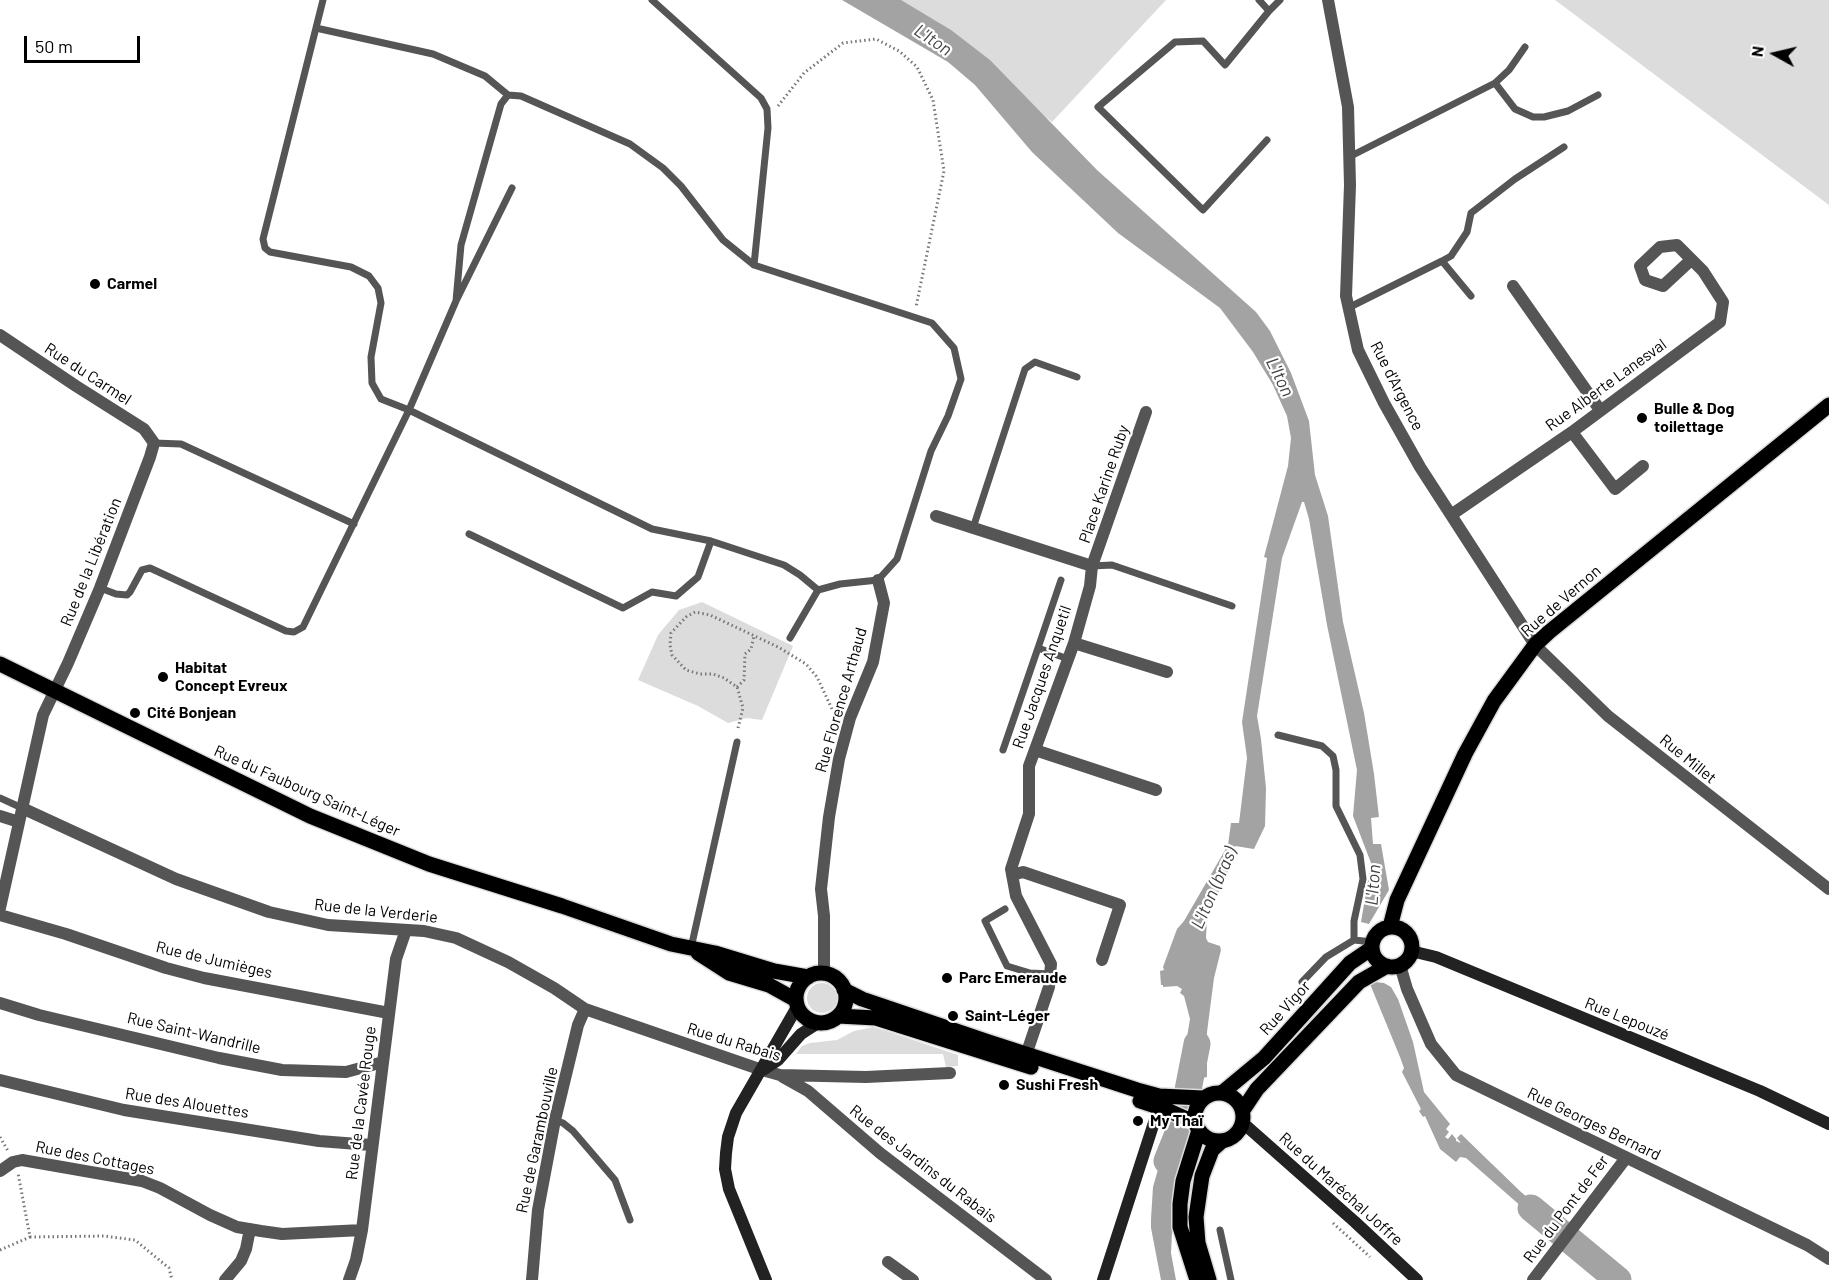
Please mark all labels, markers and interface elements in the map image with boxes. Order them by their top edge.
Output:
water label: L'Iton [910,20,956,60]
scale bar [27,24,142,62]
north arrow [1745,24,1805,84]
text: 50 m [35,35,73,57]
text: N [1747,45,1767,58]
place label: Carmel [107,274,157,294]
marker: Carmel [88,277,102,291]
street label: Rue Alberte Lanesval [1542,335,1670,435]
street label: Rue d'Argence [1366,338,1428,434]
street label: Rue du Carmel [41,339,135,409]
water label: L'Iton [1261,354,1299,400]
place label: Bulle & Dog toilettage [1654,399,1734,437]
marker: Bulle & Dog toilettage [1635,411,1649,425]
street label: Place Karine Ruby [1075,422,1133,546]
street label: Rue de la Libération [56,495,126,629]
street label: Rue de Vernon [1517,561,1605,641]
street label: Rue Jacques Anquetil [1008,603,1076,751]
street label: Rue Florence Arthaud [811,625,871,775]
place label: Habitat Concept Evreux [175,658,288,696]
marker: Habitat Concept Evreux [156,670,170,684]
place label: Cité Bonjean [147,703,236,723]
marker: Cité Bonjean [128,706,142,720]
street label: Rue Millet [1656,730,1720,788]
street label: Rue du Faubourg Saint-Léger [211,741,403,841]
water label: L'Iton (bras) [1186,844,1242,932]
water label: L'Iton [1361,864,1385,906]
street label: Rue de la Verderie [313,895,439,927]
street label: Rue de Jumièges [154,937,274,983]
place label: Parc Emeraude [959,968,1067,988]
marker: Parc Emeraude [940,971,954,985]
street label: Rue Vigor [1256,977,1314,1039]
street label: Rue Lepouzé [1582,993,1672,1045]
place label: Saint-Léger [965,1006,1050,1026]
street label: Rue Saint-Wandrille [125,1008,263,1058]
marker: Saint-Léger [946,1009,960,1023]
street label: Rue du Rabais [685,1019,783,1065]
street label: Rue de la Cavée Rouge [342,1025,380,1181]
street label: Rue de Garambouville [512,1065,562,1215]
place label: Sushi Fresh [1016,1075,1098,1095]
marker: Sushi Fresh [997,1078,1011,1092]
street label: Rue Georges Bernard [1524,1083,1664,1165]
street label: Rue des Alouettes [124,1084,250,1122]
street label: Rue des Jardins du Rabais [846,1101,1000,1227]
place label: My Thaï [1150,1111,1203,1131]
marker: My Thaï [1131,1114,1145,1128]
street label: Rue du Maréchal Joffre [1275,1128,1407,1250]
street label: Rue des Cottages [34,1137,156,1179]
street label: Rue du Pont de Fer [1519,1152,1613,1266]

